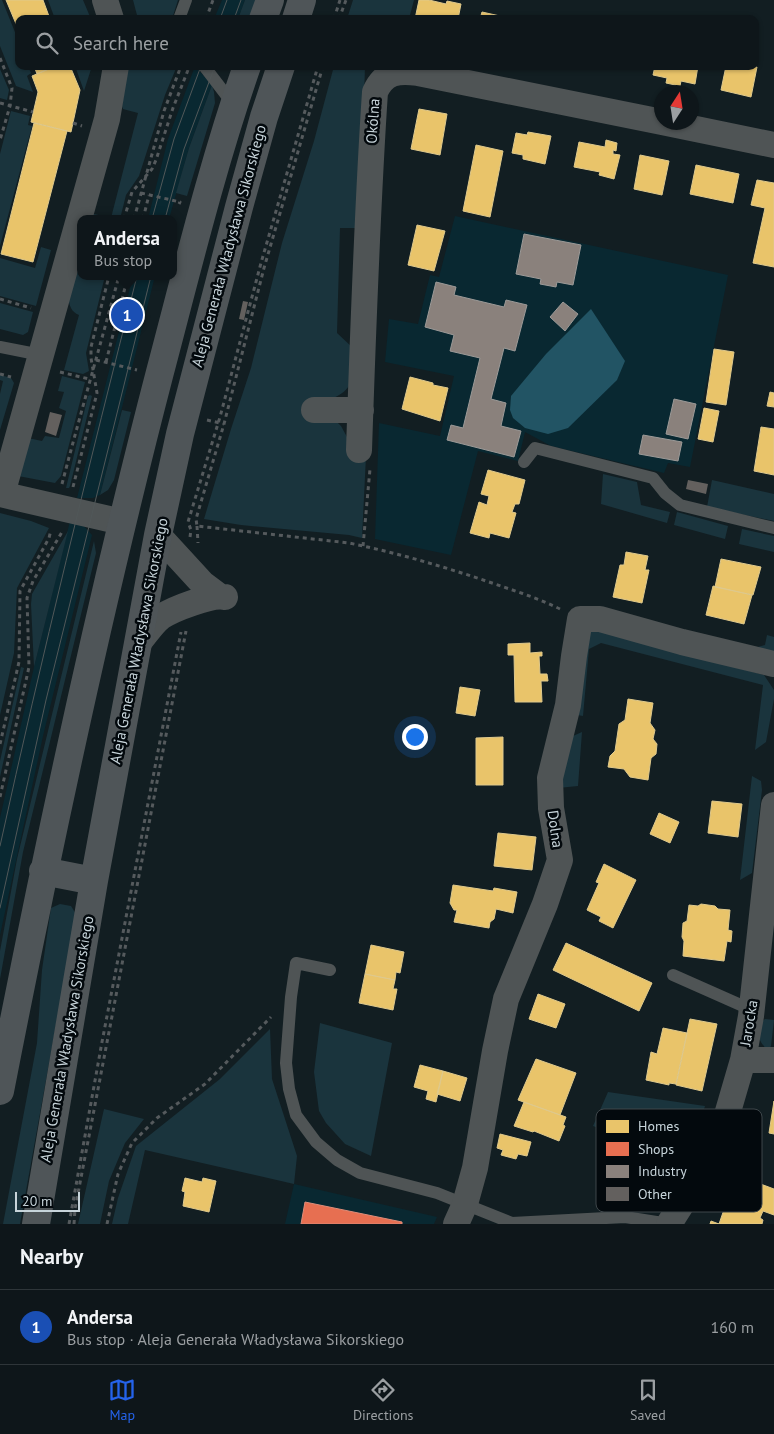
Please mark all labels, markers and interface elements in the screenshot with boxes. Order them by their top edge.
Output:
search box [15,15,759,70]
icon: search [33,29,61,57]
text: Search here [73,31,169,55]
north arrow [654,85,699,130]
street label: Okólna [361,98,384,144]
street label: Aleja Generała Władysława Sikorskiego [187,123,270,369]
popup [77,215,177,280]
text: Andersa [94,226,160,250]
text: Bus stop [94,250,152,270]
pin: 1 [111,296,143,334]
street label: Aleja Generała Władysława Sikorskiego [105,516,172,765]
your location [402,724,428,750]
street label: Dolna [543,809,568,849]
street label: Aleja Generała Władysława Sikorskiego [35,914,98,1164]
street label: Jarocka [735,999,762,1048]
legend [596,1109,762,1212]
text: Homes [638,1117,679,1135]
text: Shops [638,1140,674,1158]
text: Industry [638,1162,687,1180]
text: Other [638,1185,672,1203]
scale bar [15,1189,80,1212]
text: 20 m [22,1192,52,1210]
text: Nearby [20,1243,83,1270]
text: Andersa [67,1305,133,1329]
text: 1 [31,1317,41,1337]
text: 160 m [711,1317,754,1337]
text: Bus stop · Aleja Generała Władysława Sikorskiego [67,1329,404,1349]
tab: Map [108,1376,136,1424]
tab: Directions [353,1376,413,1424]
tab: Saved [630,1376,666,1424]

